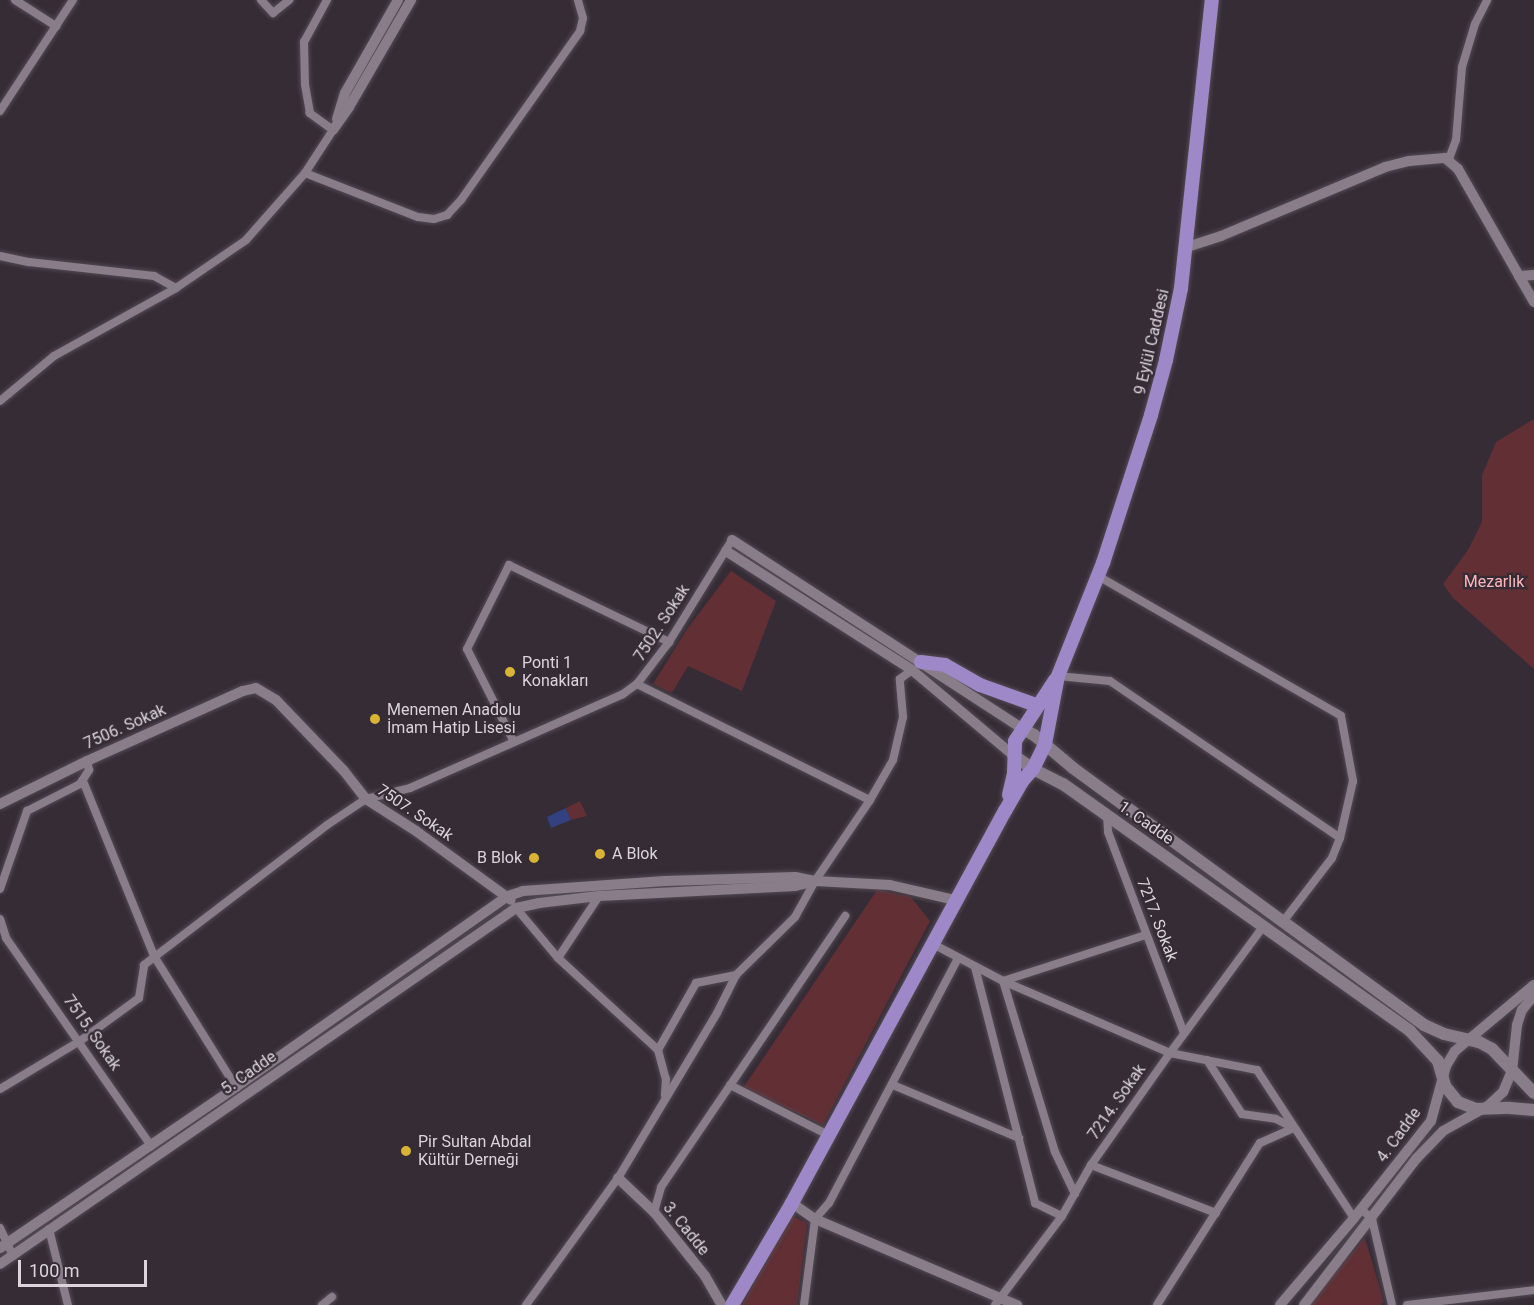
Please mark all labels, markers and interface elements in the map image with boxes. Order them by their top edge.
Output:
street label: 9 Eylül Caddesi [1131,287,1173,397]
park label: Mezarlık [1464,572,1524,592]
street label: 7502. Sokak [630,581,694,665]
place label: Ponti 1 Konakları [522,653,589,691]
marker: Ponti 1 Konakları [503,665,517,679]
street label: 7506. Sokak [81,700,169,754]
place label: Menemen Anadolu İmam Hatip Lisesi [387,700,521,738]
marker: Menemen Anadolu İmam Hatip Lisesi [368,712,382,726]
street label: 7507. Sokak [373,781,457,845]
street label: 1. Cadde [1115,797,1177,849]
place label: A Blok [612,844,658,864]
marker: A Blok [593,847,607,861]
place label: B Blok [477,848,522,868]
marker: B Blok [527,851,541,865]
street label: 7217. Sokak [1132,876,1182,964]
street label: 7515. Sokak [59,992,125,1074]
street label: 5. Cadde [218,1047,280,1099]
street label: 7214. Sokak [1084,1061,1150,1143]
street label: 4. Cadde [1373,1104,1425,1166]
place label: Pir Sultan Abdal Kültür Derneği [418,1132,531,1170]
marker: Pir Sultan Abdal Kültür Derneği [399,1144,413,1158]
street label: 3. Cadde [659,1199,713,1259]
scale bar [21,1248,150,1286]
text: 100 m [29,1260,80,1281]

